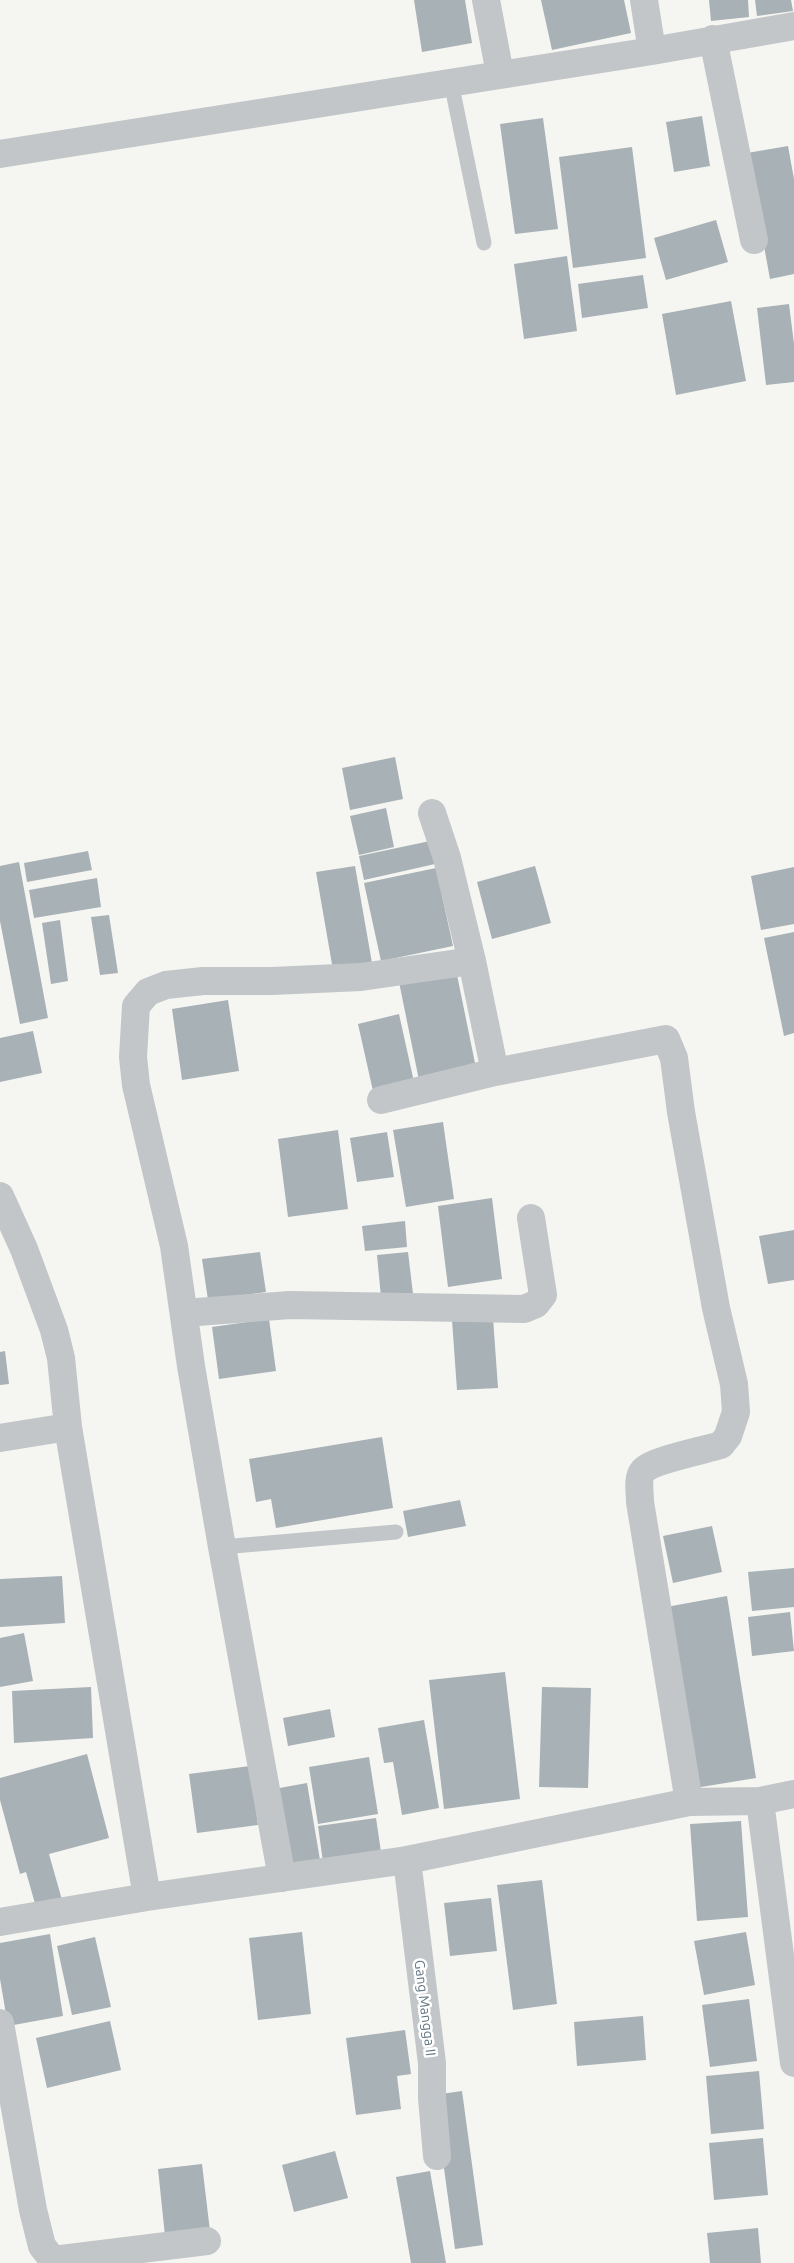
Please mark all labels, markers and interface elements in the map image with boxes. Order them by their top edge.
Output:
street label: Gang Mangga II [411,1959,439,2057]

